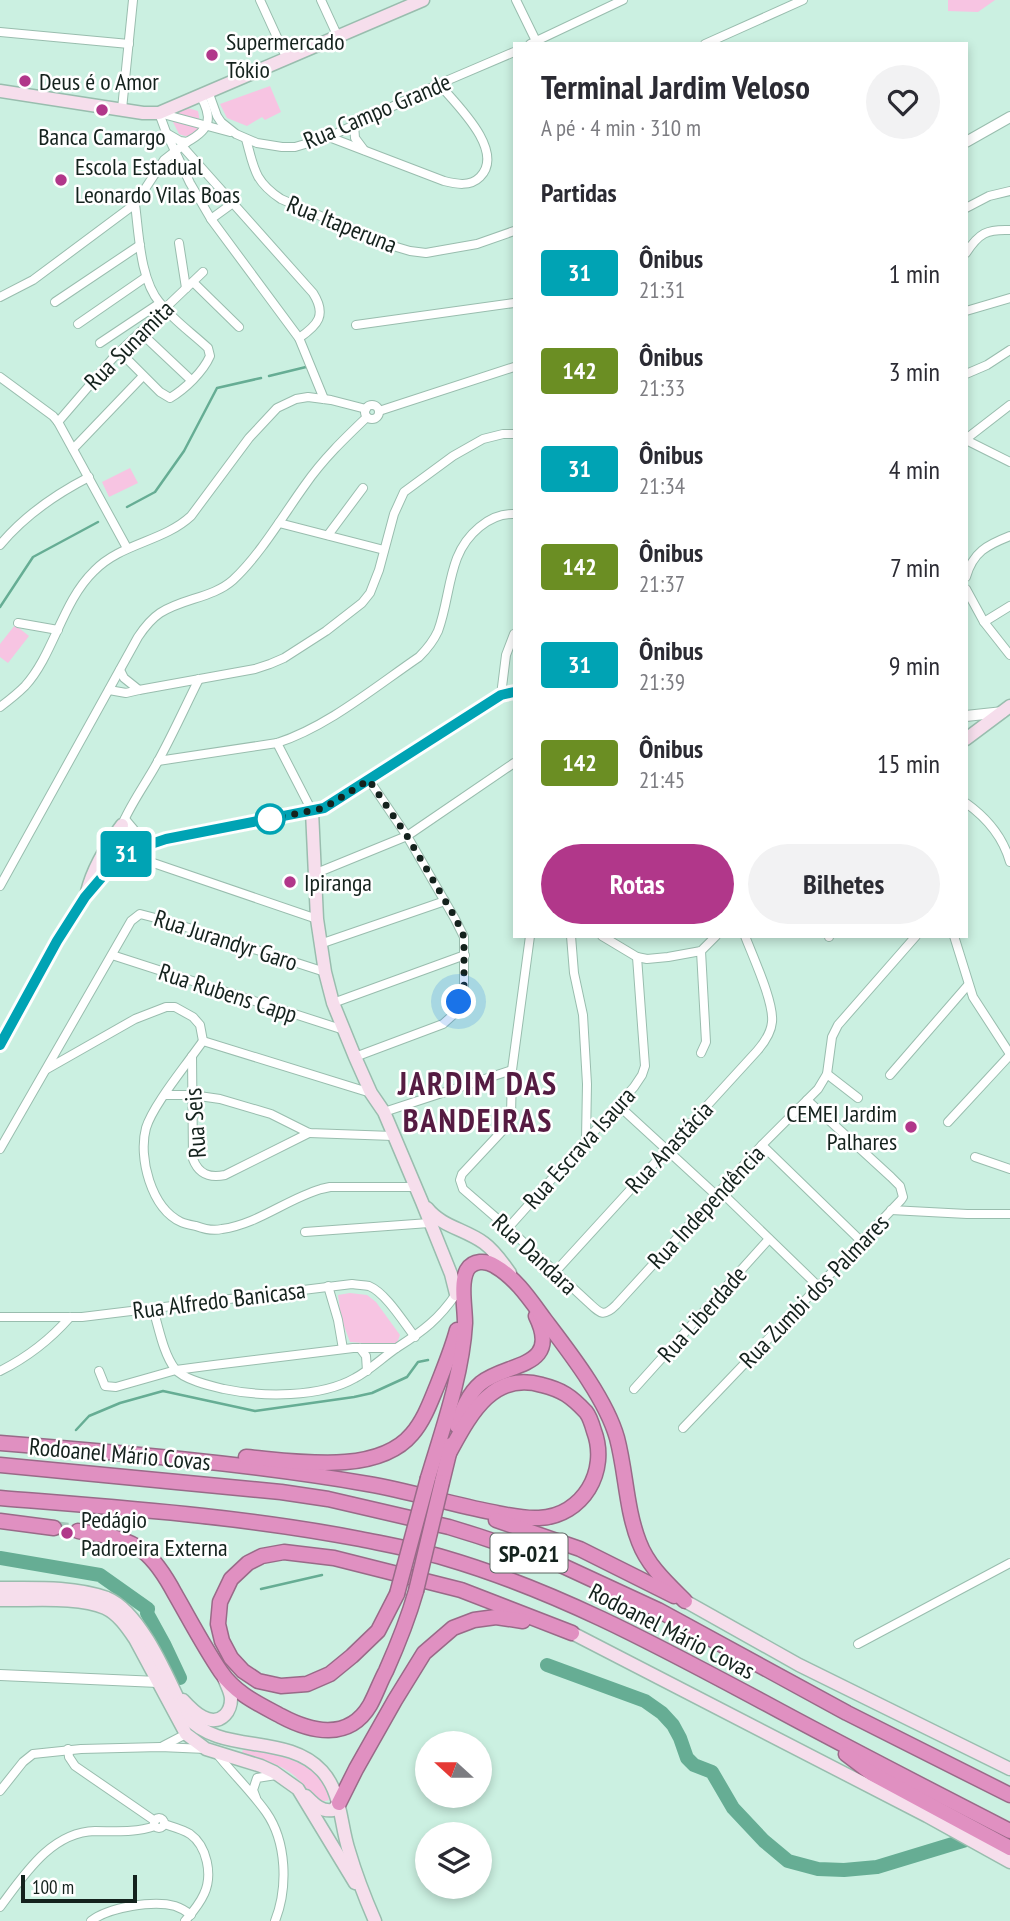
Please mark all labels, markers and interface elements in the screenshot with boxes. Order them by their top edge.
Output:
place label: Supermercado Tókio [226,26,345,85]
marker: Supermercado Tókio [204,47,220,63]
text: Terminal Jardim Veloso [541,65,810,108]
button: heart [866,65,940,139]
place label: Deus é o Amor [39,66,159,97]
street label: Rua Campo Grande [299,66,455,156]
marker: Deus é o Amor [17,73,33,89]
marker: Banca Camargo [94,102,110,118]
text: A pé · 4 min · 310 m [541,113,701,142]
place label: Banca Camargo [38,121,166,152]
place label: Escola Estadual Leonardo Vilas Boas [75,151,240,210]
marker: Escola Estadual Leonardo Vilas Boas [53,172,69,188]
text: Partidas [541,176,617,209]
street label: Rua Itaperuna [282,188,402,260]
text: Ônibus [639,242,703,275]
text: 31 [568,257,591,288]
text: 1 min [889,257,940,290]
text: 21:31 [639,275,685,304]
street label: Rua Sunamita [78,294,180,396]
text: Ônibus [639,340,703,373]
text: 142 [562,355,597,386]
text: 3 min [889,355,940,388]
text: 21:33 [639,373,685,402]
text: Ônibus [639,438,703,471]
text: 31 [568,453,591,484]
text: 4 min [889,453,940,486]
text: 21:34 [639,471,685,500]
text: Ônibus [639,536,703,569]
text: 142 [562,551,597,582]
text: 7 min [890,551,940,584]
text: 21:37 [639,569,685,598]
text: Ônibus [639,634,703,667]
text: 31 [568,649,591,680]
text: 9 min [889,649,940,682]
text: 21:39 [639,667,685,696]
text: Ônibus [639,732,703,765]
text: 142 [562,747,597,778]
text: 15 min [877,747,940,780]
text: 21:45 [639,765,685,794]
unlabelled marker [255,804,285,834]
line badge: 31 [94,831,158,877]
text: 31 [115,838,137,869]
button: Rotas [541,844,734,924]
button: Bilhetes [748,844,940,924]
place label: Ipiranga [304,867,372,898]
marker: Ipiranga [282,874,298,890]
street label: Rua Jurandyr Garo [150,902,302,978]
street label: Rua Rubens Capp [155,956,301,1030]
your location [441,984,476,1019]
district label: JARDIM DAS BANDEIRAS [397,1062,558,1141]
street label: Rua Escrava Isaura [516,1081,642,1215]
street label: Rua Seis [177,1087,213,1159]
street label: Rua Anastácia [618,1094,720,1200]
place label: CEMEI Jardim Palhares [786,1098,897,1157]
marker: CEMEI Jardim Palhares [903,1119,919,1135]
street label: Rua Independência [641,1139,771,1275]
street label: Rua Dandara [486,1207,584,1301]
street label: Rua Zumbi dos Palmares [733,1207,895,1375]
street label: Rua Liberdade [651,1259,753,1369]
street label: Rua Alfredo Banicasa [131,1274,307,1326]
street label: Rodoanel Mário Covas [28,1431,212,1477]
place label: Pedágio Padroeira Externa [81,1504,228,1563]
marker: Pedágio Padroeira Externa [59,1525,75,1541]
road number: SP-021 [490,1534,568,1572]
street label: Rodoanel Mário Covas [584,1576,760,1686]
north arrow [415,1731,492,1808]
map controls [415,1731,492,1899]
button: layers [415,1822,492,1899]
scale bar [21,1872,136,1904]
text: 100 m [32,1875,74,1899]

